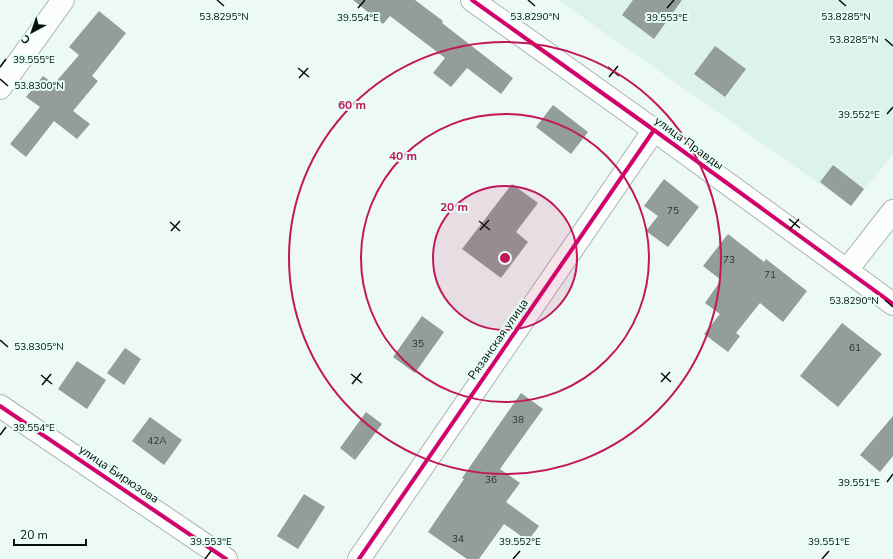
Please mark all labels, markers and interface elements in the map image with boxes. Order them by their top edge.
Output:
text: 53.8295°N [199,10,249,24]
text: 53.8290°N [510,10,560,24]
text: 53.8285°N [821,10,871,24]
text: 39.554°E [337,11,379,25]
text: 39.553°E [646,11,688,25]
north arrow [12,12,52,52]
text: С [18,31,34,47]
text: 53.8285°N [829,33,879,47]
text: 39.555°E [13,53,55,67]
text: 53.8300°N [14,79,64,93]
text: 60 m [338,97,366,113]
text: 39.552°E [838,108,880,122]
street label: улица Правды [651,112,727,174]
text: 40 m [389,148,417,164]
text: 20 m [440,199,468,215]
house number: 75 [667,204,679,218]
centre of rings [498,251,512,265]
house number: 73 [723,253,735,267]
house number: 71 [764,268,776,282]
text: 53.8290°N [829,294,879,308]
street label: Рязанская улица [464,295,532,383]
house number: 35 [412,337,424,351]
text: 53.8305°N [14,340,64,354]
house number: 61 [849,341,861,355]
house number: 38 [512,413,524,427]
text: 39.554°E [13,421,55,435]
house number: 42А [147,434,167,448]
street label: улица Бирюзова [76,441,162,507]
house number: 36 [485,473,497,487]
text: 39.551°E [838,476,880,490]
scale bar [14,521,86,547]
text: 20 m [20,527,48,543]
house number: 34 [452,532,464,546]
text: 39.553°E [190,535,232,549]
text: 39.552°E [499,535,541,549]
text: 39.551°E [808,535,850,549]

